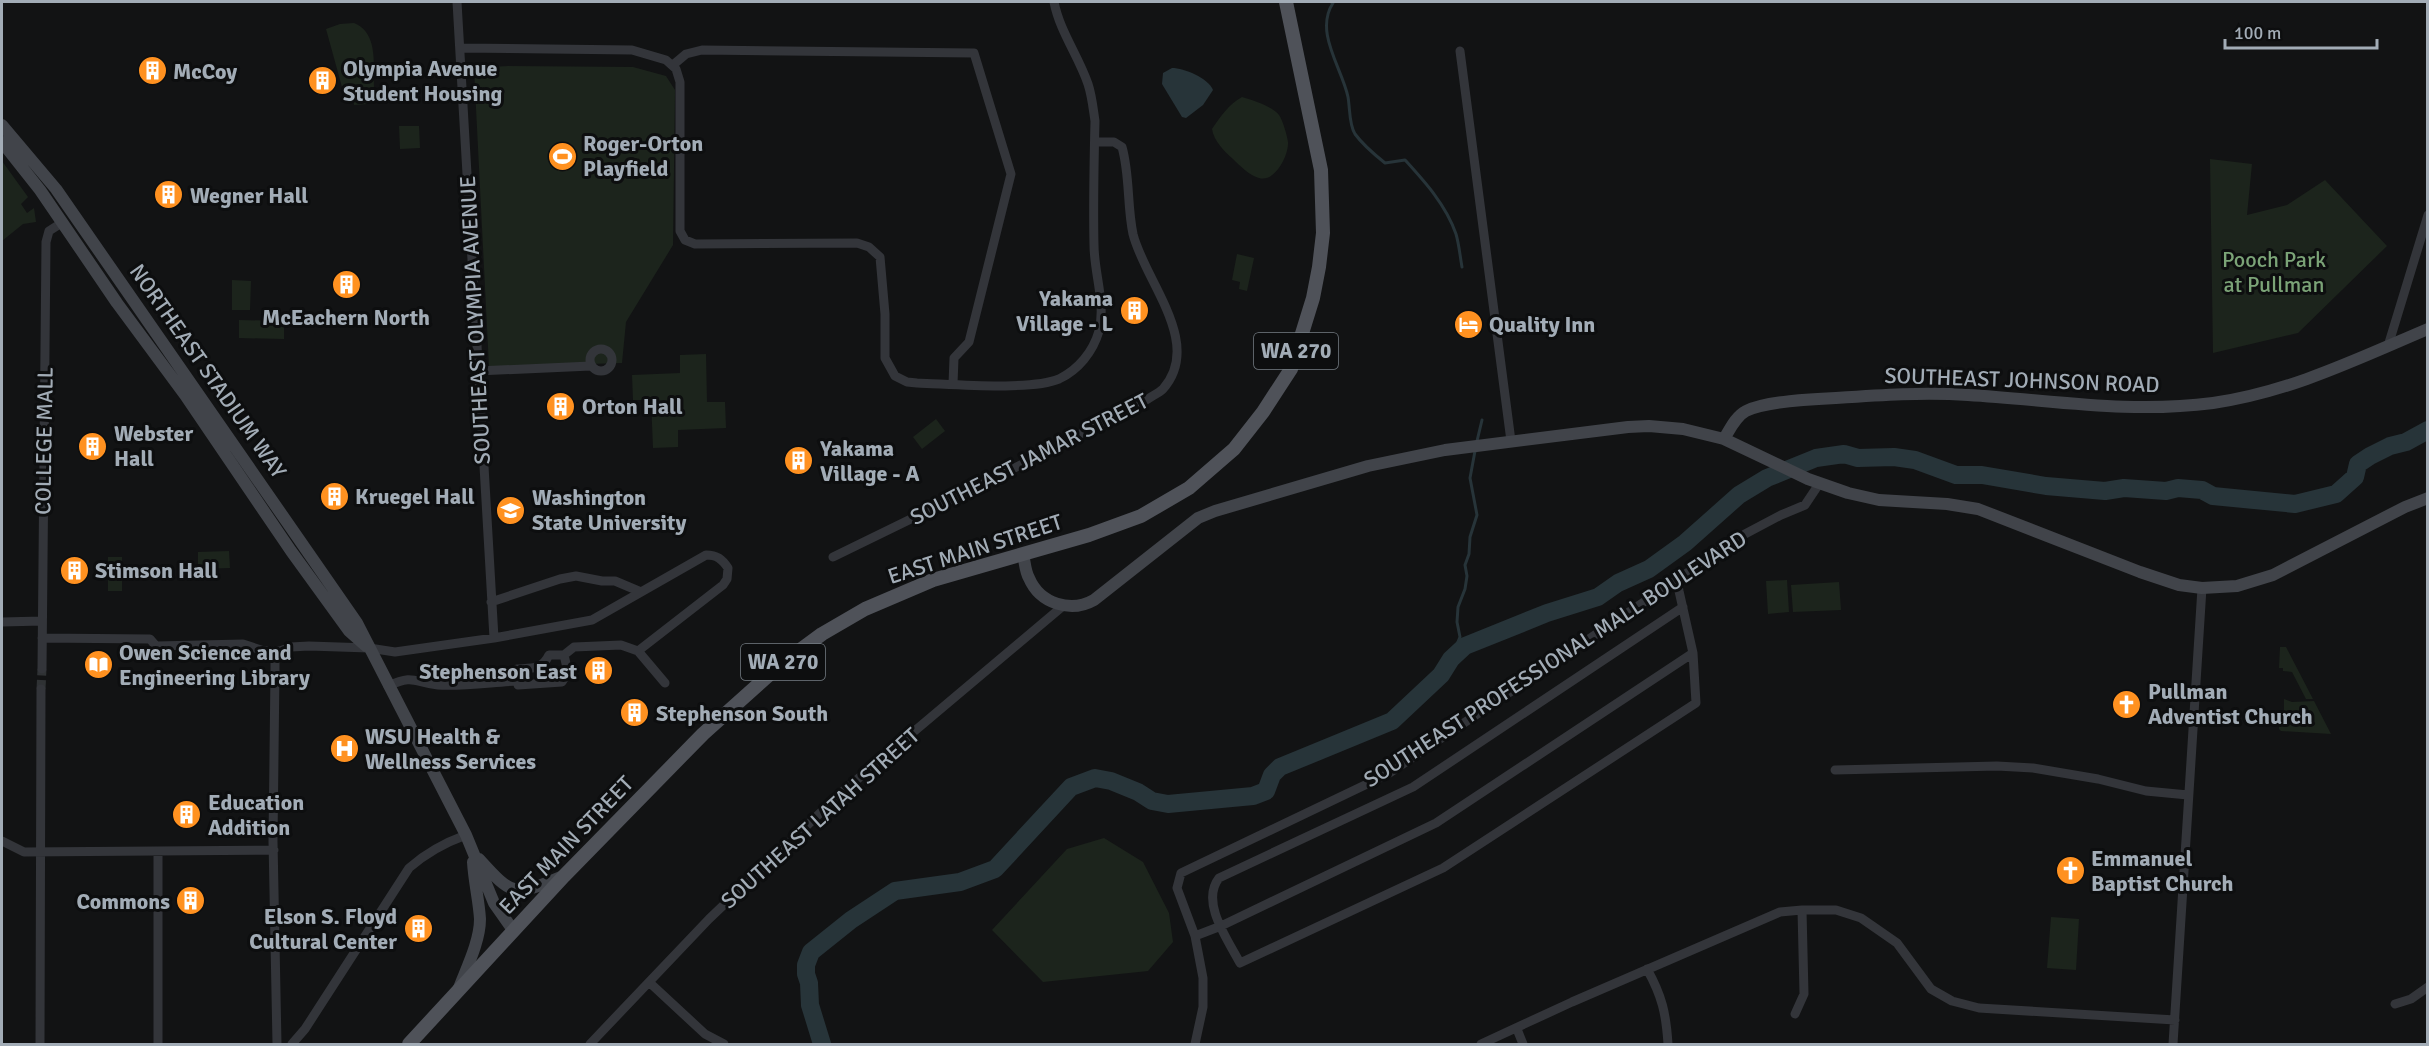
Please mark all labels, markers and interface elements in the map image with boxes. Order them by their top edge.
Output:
scale bar [2225,12,2376,50]
text: 100 m [2234,22,2281,44]
building icon: McCoy [136,55,168,87]
place label: Olympia Avenue Student Housing [343,55,503,107]
place label: McCoy [173,58,237,85]
building icon: Olympia Avenue Student Housing [306,65,338,97]
place label: Roger-Orton Playfield [583,130,703,182]
sports icon: Roger-Orton Playfield [546,140,578,172]
street label: SOUTHEAST OLYMPIA AVENUE [454,175,496,465]
building icon: Wegner Hall [153,179,185,211]
place label: Wegner Hall [190,182,308,209]
park label: Pooch Park at Pullman [2222,246,2326,298]
street label: NORTHEAST STADIUM WAY [124,259,292,483]
building icon: McEachern North [330,269,362,301]
place label: Yakama Village - L [1016,285,1113,337]
building icon: Yakama Village - L [1118,295,1150,327]
place label: McEachern North [262,304,430,331]
hotel icon: Quality Inn [1452,308,1484,340]
place label: Quality Inn [1489,311,1595,338]
road number: WA 270 [1254,333,1338,369]
street label: SOUTHEAST JOHNSON ROAD [1884,362,2160,398]
street label: COLLEGE MALL [29,367,59,515]
street label: SOUTHEAST JAMAR STREET [905,387,1153,531]
building icon: Orton Hall [545,390,577,422]
place label: Orton Hall [582,393,683,420]
place label: Webster Hall [114,420,193,472]
building icon: Webster Hall [77,430,109,462]
place label: Yakama Village - A [819,435,919,487]
building icon: Yakama Village - A [783,445,815,477]
building icon: Kruegel Hall [318,480,350,512]
place label: Kruegel Hall [355,483,475,510]
place label: Washington State University [532,484,686,536]
school or university icon: Washington State University [495,494,527,526]
street label: EAST MAIN STREET [884,508,1066,590]
street label: SOUTHEAST PROFESSIONAL MALL BOULEVARD [1359,525,1751,793]
building icon: Stimson Hall [58,554,90,586]
place label: Stimson Hall [95,557,218,584]
place label: Owen Science and Engineering Library [119,639,310,691]
road number: WA 270 [741,644,825,680]
library icon: Owen Science and Engineering Library [82,649,114,681]
building icon: Stephenson East [582,655,614,687]
place label: Stephenson East [419,658,577,685]
place label: Pullman Adventist Church [2148,678,2313,730]
church icon: Pullman Adventist Church [2111,688,2143,720]
building icon: Stephenson South [619,697,651,729]
place label: Stephenson South [656,700,828,727]
street label: SOUTHEAST LATAH STREET [715,722,925,914]
place label: WSU Health & Wellness Services [365,723,536,775]
hospital icon: WSU Health & Wellness Services [328,733,360,765]
street label: EAST MAIN STREET [493,770,639,920]
place label: Education Addition [208,789,304,841]
building icon: Education Addition [171,799,203,831]
place label: Emmanuel Baptist Church [2091,845,2234,897]
church icon: Emmanuel Baptist Church [2054,855,2086,887]
building icon: Commons [175,885,207,917]
place label: Commons [76,888,170,915]
place label: Elson S. Floyd Cultural Center [249,903,397,955]
building icon: Elson S. Floyd Cultural Center [402,913,434,945]

